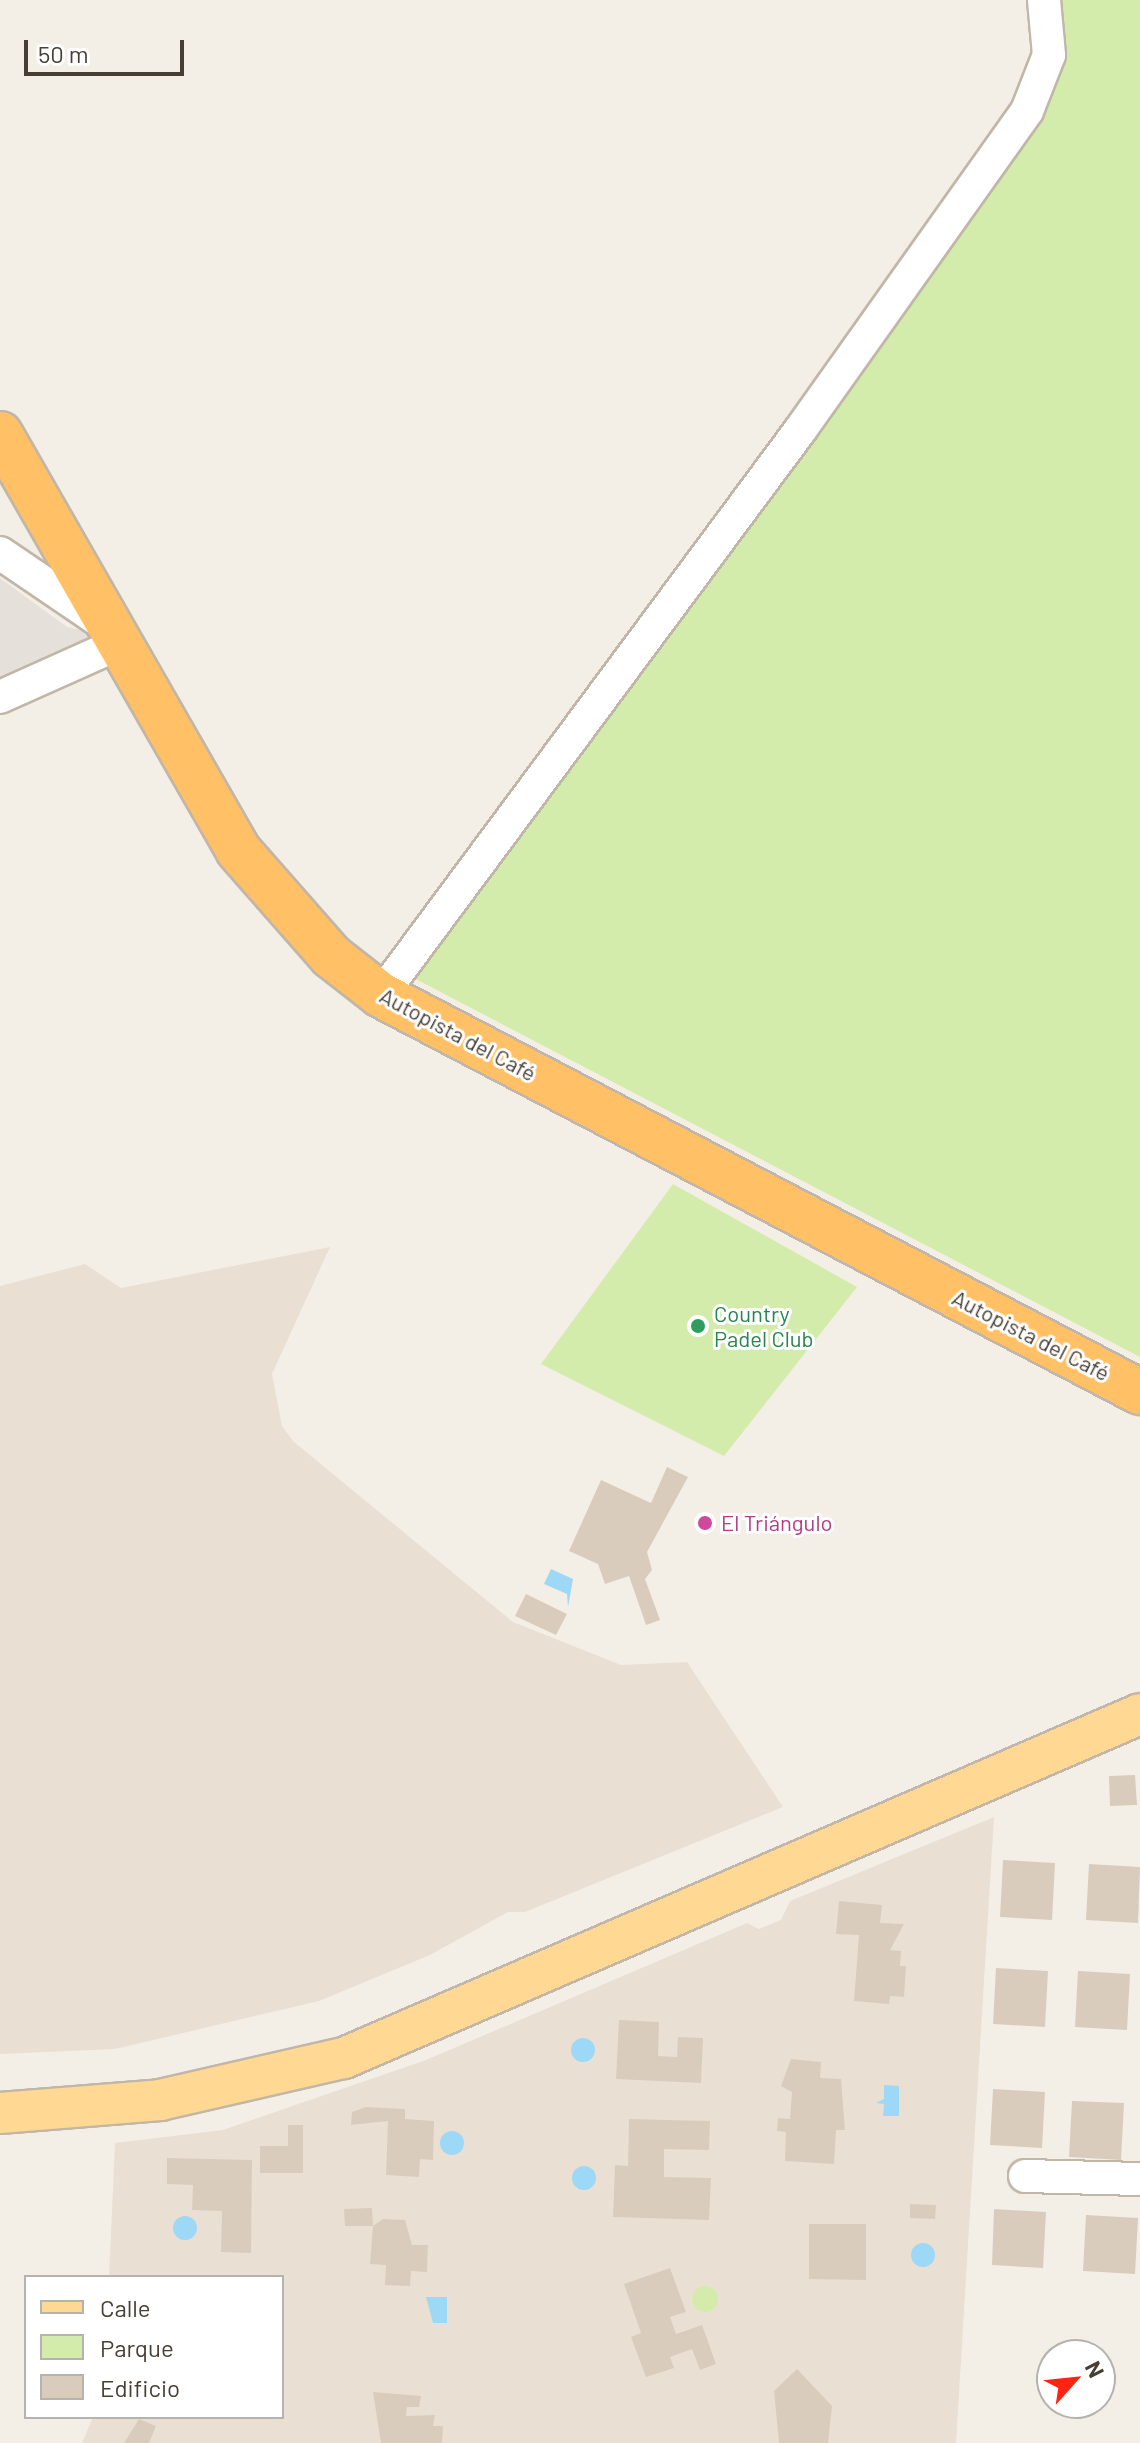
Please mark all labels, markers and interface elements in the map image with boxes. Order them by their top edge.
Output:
scale bar [28,24,188,74]
text: 50 m [38,39,89,68]
street label: Autopista del Café [375,982,541,1086]
street label: Autopista del Café [948,1284,1114,1386]
place label: Country Padel Club [714,1300,814,1352]
marker: Country Padel Club [689,1317,707,1335]
place label: El Triángulo [721,1510,832,1536]
marker: El Triángulo [696,1514,714,1532]
legend [24,2275,284,2419]
text: Calle [100,2293,151,2322]
text: Parque [100,2333,174,2362]
north arrow [1036,2339,1116,2419]
text: N [1081,2357,1111,2381]
text: Edificio [100,2373,180,2402]

